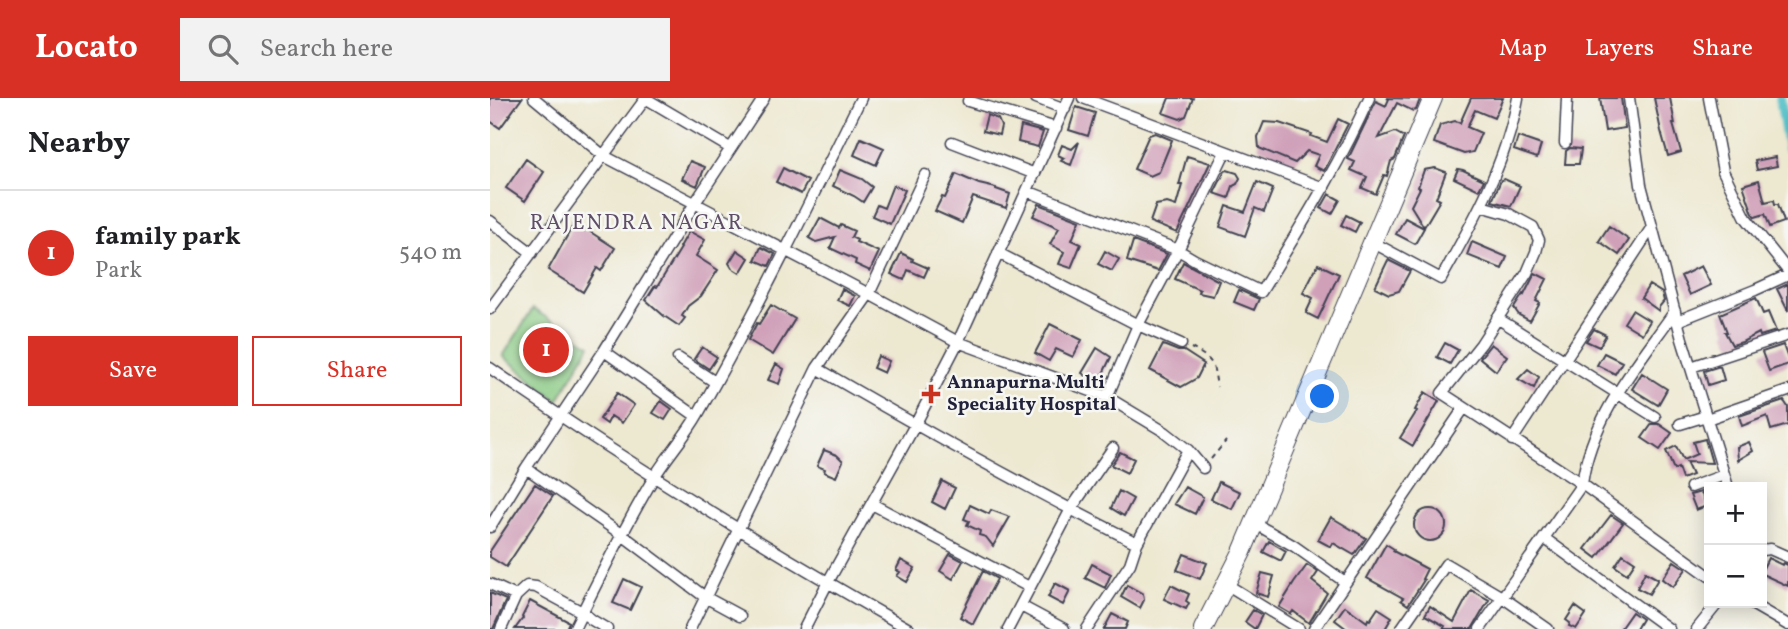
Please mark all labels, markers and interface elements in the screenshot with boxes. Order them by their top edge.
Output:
search box [180,18,670,81]
text: Locato [35,26,138,72]
icon: search [204,30,242,68]
text: Search here [260,31,393,67]
text: Map [1499,32,1547,66]
text: Layers [1585,32,1654,66]
text: Share [1692,32,1753,66]
text: Nearby [28,123,130,165]
district label: RAJENDRA NAGAR [530,209,744,238]
text: family park [95,219,241,255]
text: 1 [46,237,56,269]
text: 540 m [399,237,462,269]
text: Park [95,255,142,287]
pin: 1 [523,324,569,376]
button: Save [28,336,238,406]
button: Share [252,336,462,406]
place label: Annapurna Multi Speciality Hospital [947,370,1117,418]
your location [1305,379,1339,413]
marker: Annapurna Multi Speciality Hospital [921,384,941,404]
map controls [1704,482,1767,608]
button: + [1704,482,1767,545]
button: − [1704,545,1767,608]

